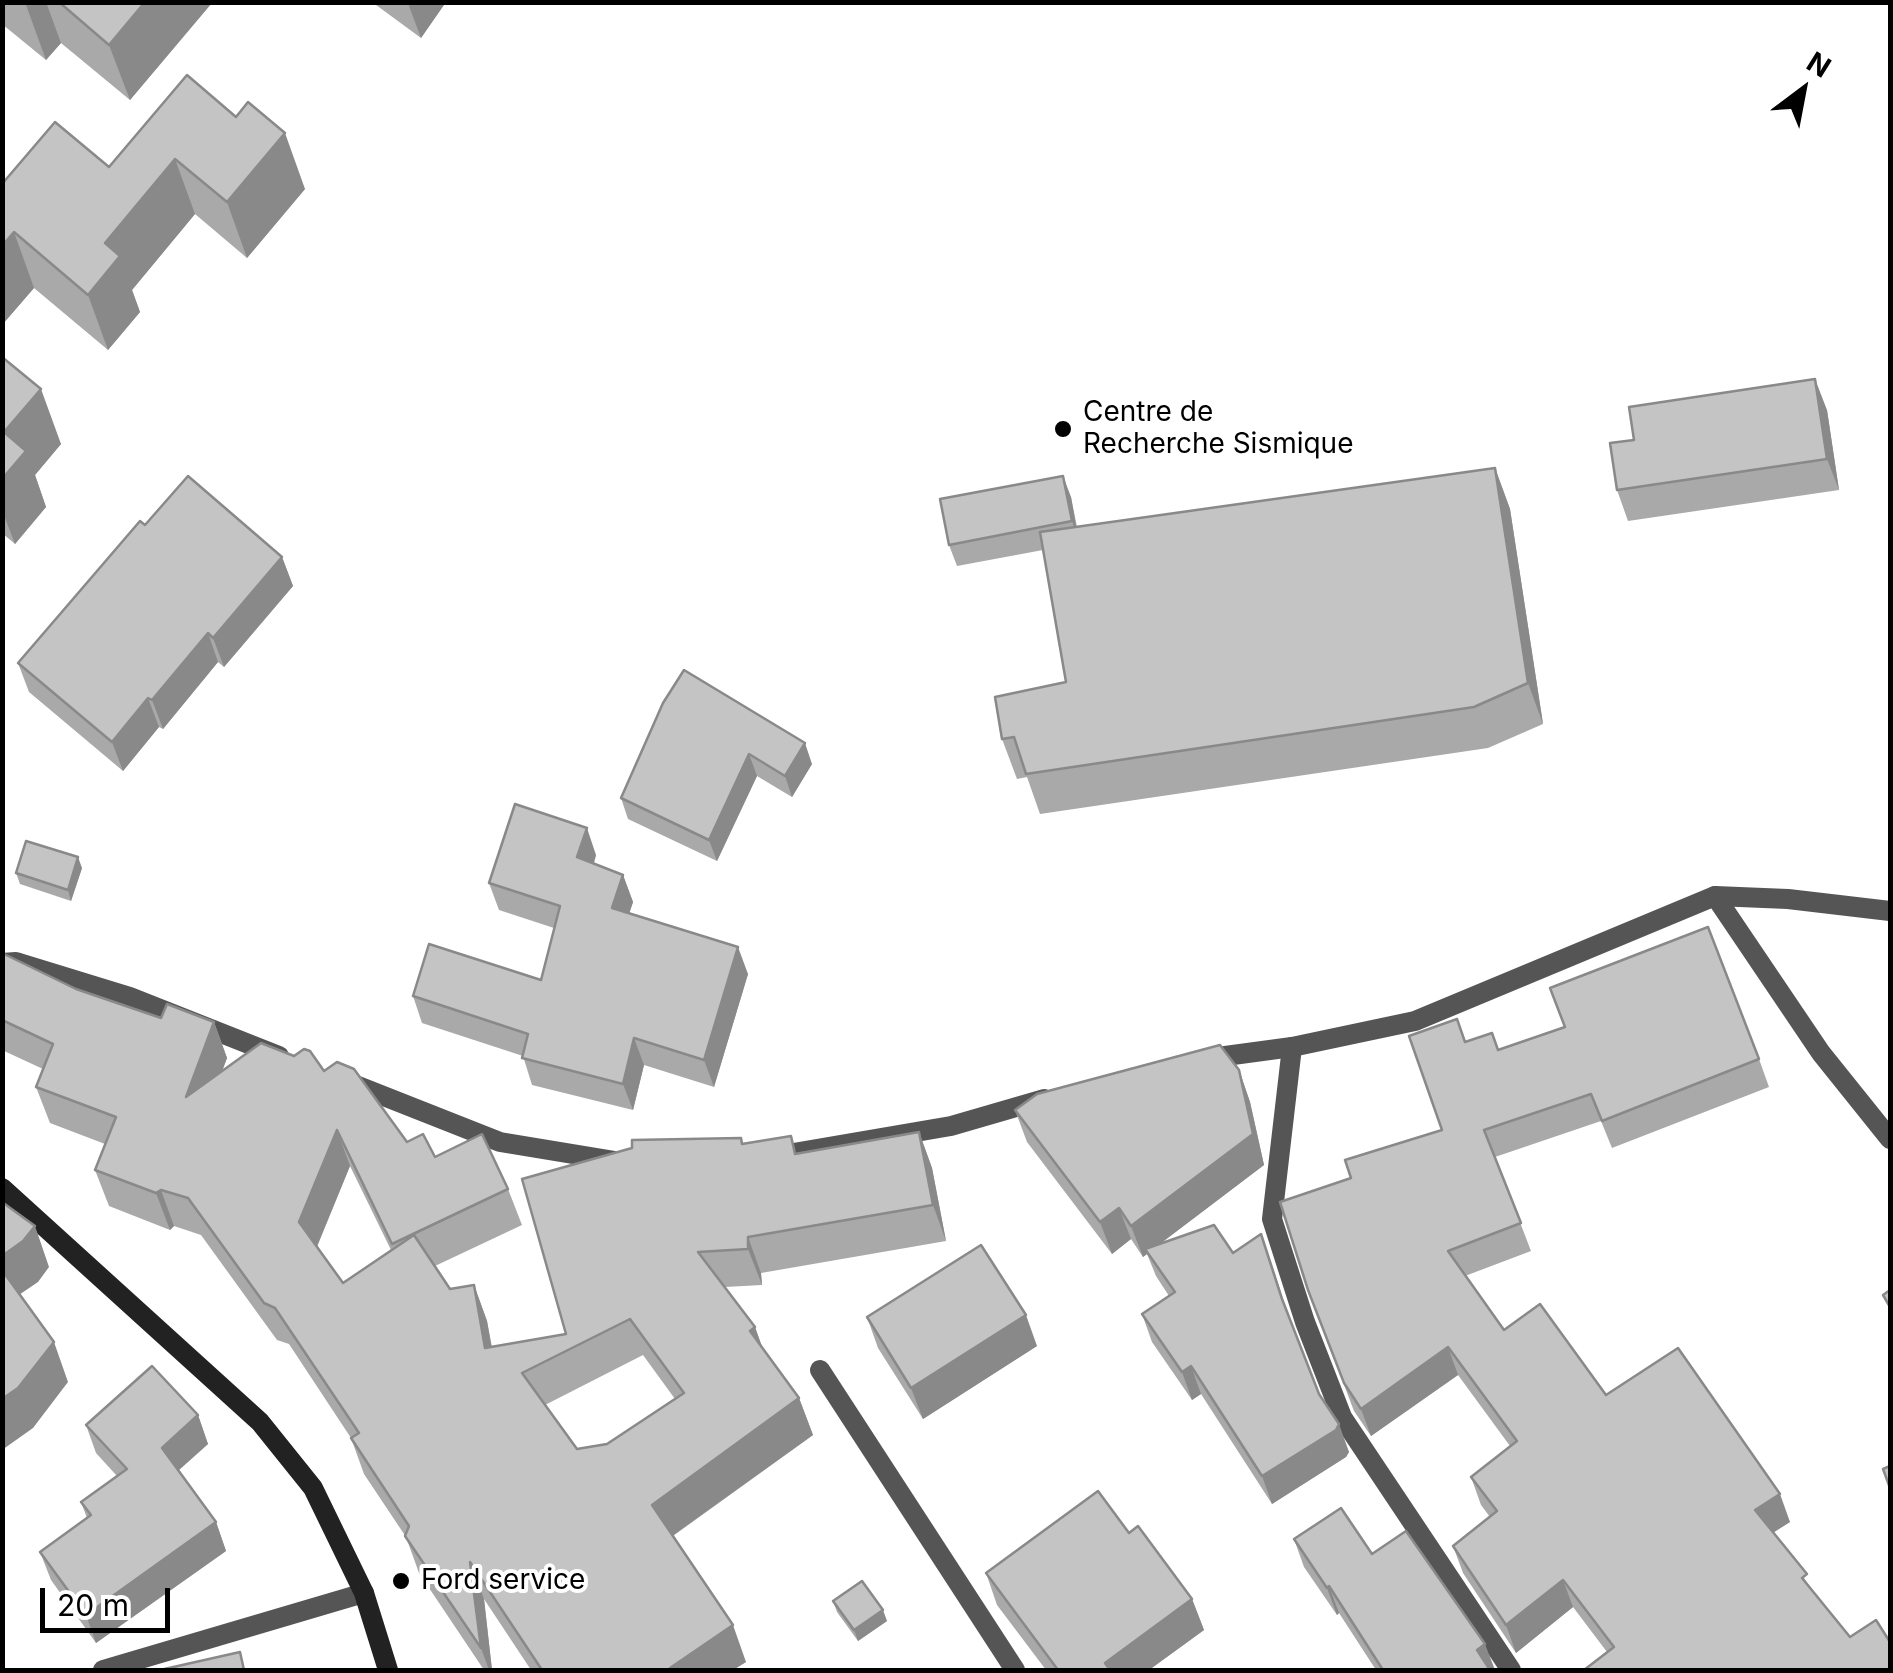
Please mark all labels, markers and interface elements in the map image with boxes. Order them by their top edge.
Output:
north arrow [1753,40,1853,140]
text: N [1801,44,1837,85]
place label: Centre de Recherche Sismique [1083,396,1353,462]
marker: Centre de Recherche Sismique [1052,418,1074,440]
place label: Ford service [421,1564,585,1598]
scale bar [45,1568,175,1630]
marker: Ford service [390,1570,412,1592]
text: 20 m [57,1587,129,1623]

